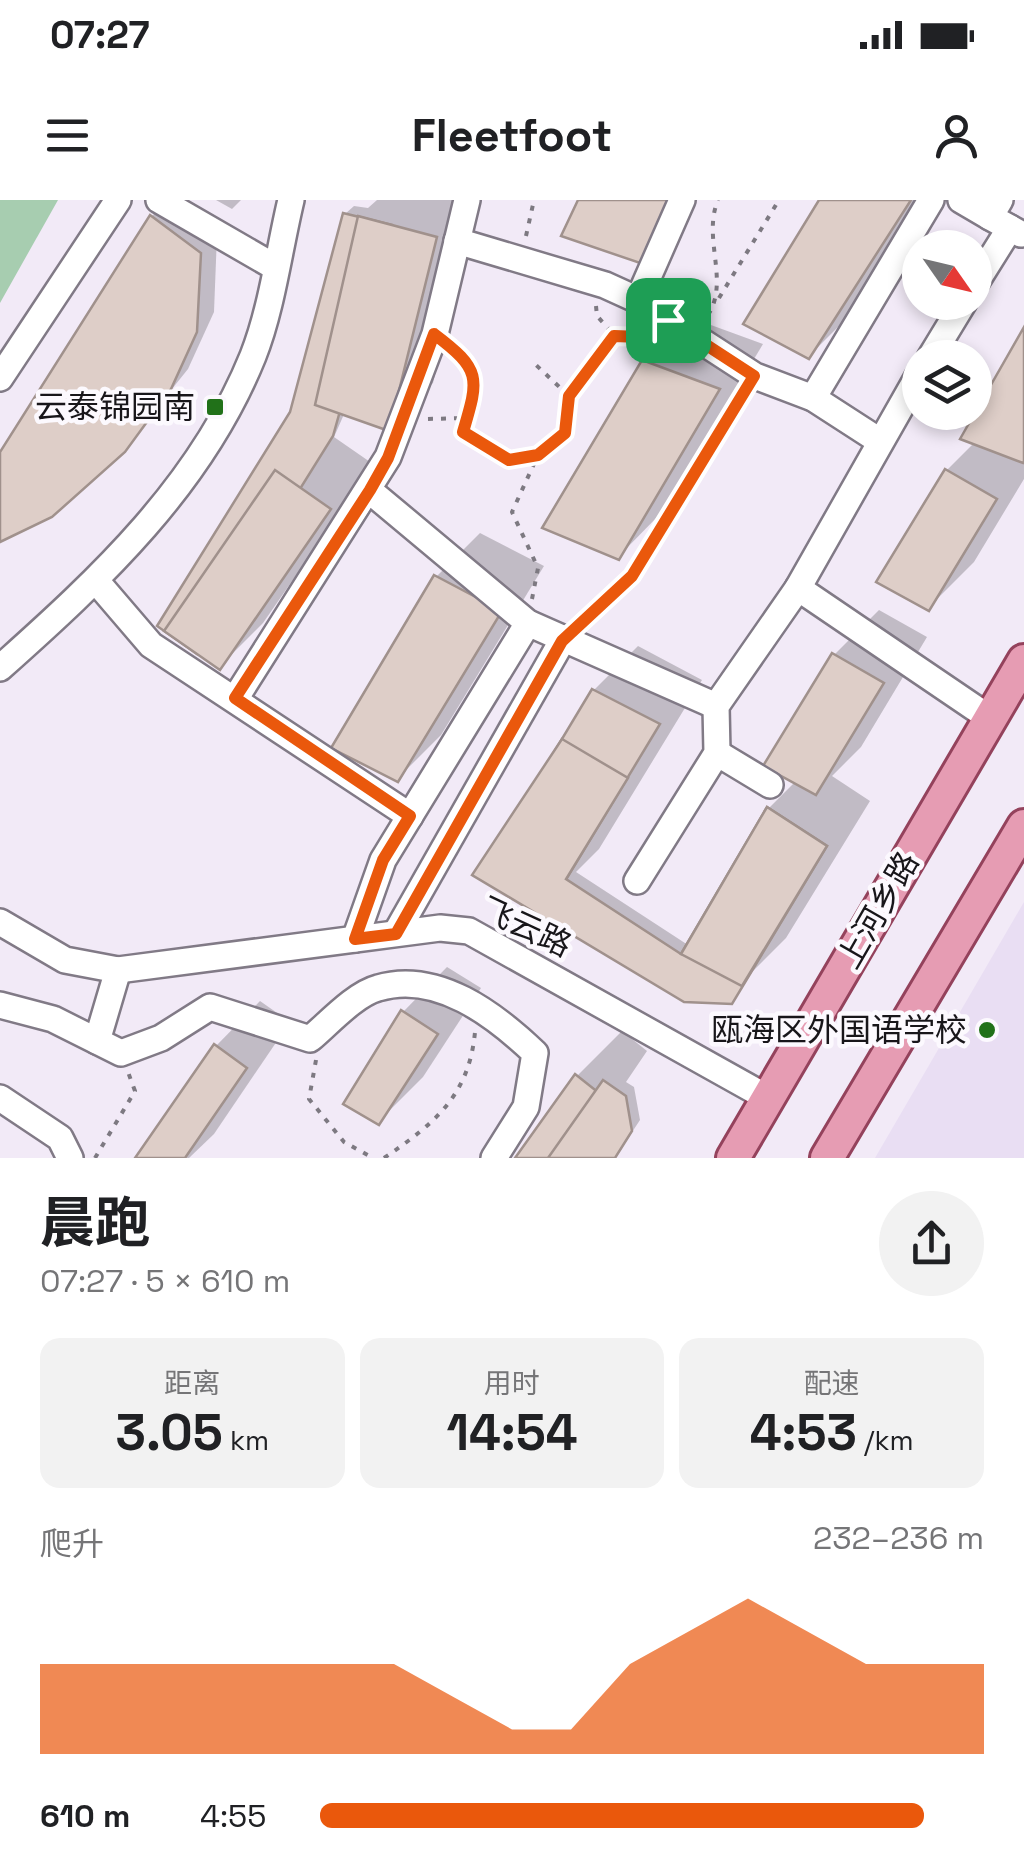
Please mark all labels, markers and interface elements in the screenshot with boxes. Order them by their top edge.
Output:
text: 07:27 [50,11,149,59]
text: Fleetfoot [412,107,612,164]
icon: menu [40,108,95,163]
icon: person [929,108,984,163]
north arrow [902,230,992,320]
map controls [902,230,992,430]
pin [626,278,711,363]
icon: arrive [641,293,696,348]
button: layers [902,340,992,430]
place label: 云泰锦园南 [35,387,195,427]
marker: 云泰锦园南 [204,396,226,418]
street label: 上河乡路 [829,845,927,975]
street label: 飞云路 [474,889,578,965]
place label: 瓯海区外国语学校 [711,1010,967,1050]
marker: 瓯海区外国语学校 [976,1019,998,1041]
text: 晨跑 [40,1188,150,1258]
button: share [879,1191,984,1296]
text: 07:27 · 5 × 610 m [40,1261,290,1301]
text: 距离 [164,1365,220,1401]
text: 用时 [484,1365,540,1401]
text: 配速 [804,1365,860,1401]
text: 3.05 [116,1401,223,1465]
text: 14:54 [446,1401,578,1465]
text: 4:53 [750,1401,857,1465]
text: km [223,1422,269,1458]
text: /km [857,1422,914,1458]
text: 232–236 m [813,1518,984,1558]
text: 爬升 [40,1524,104,1564]
text: 610 m [40,1796,130,1836]
text: 4:55 [200,1796,266,1836]

